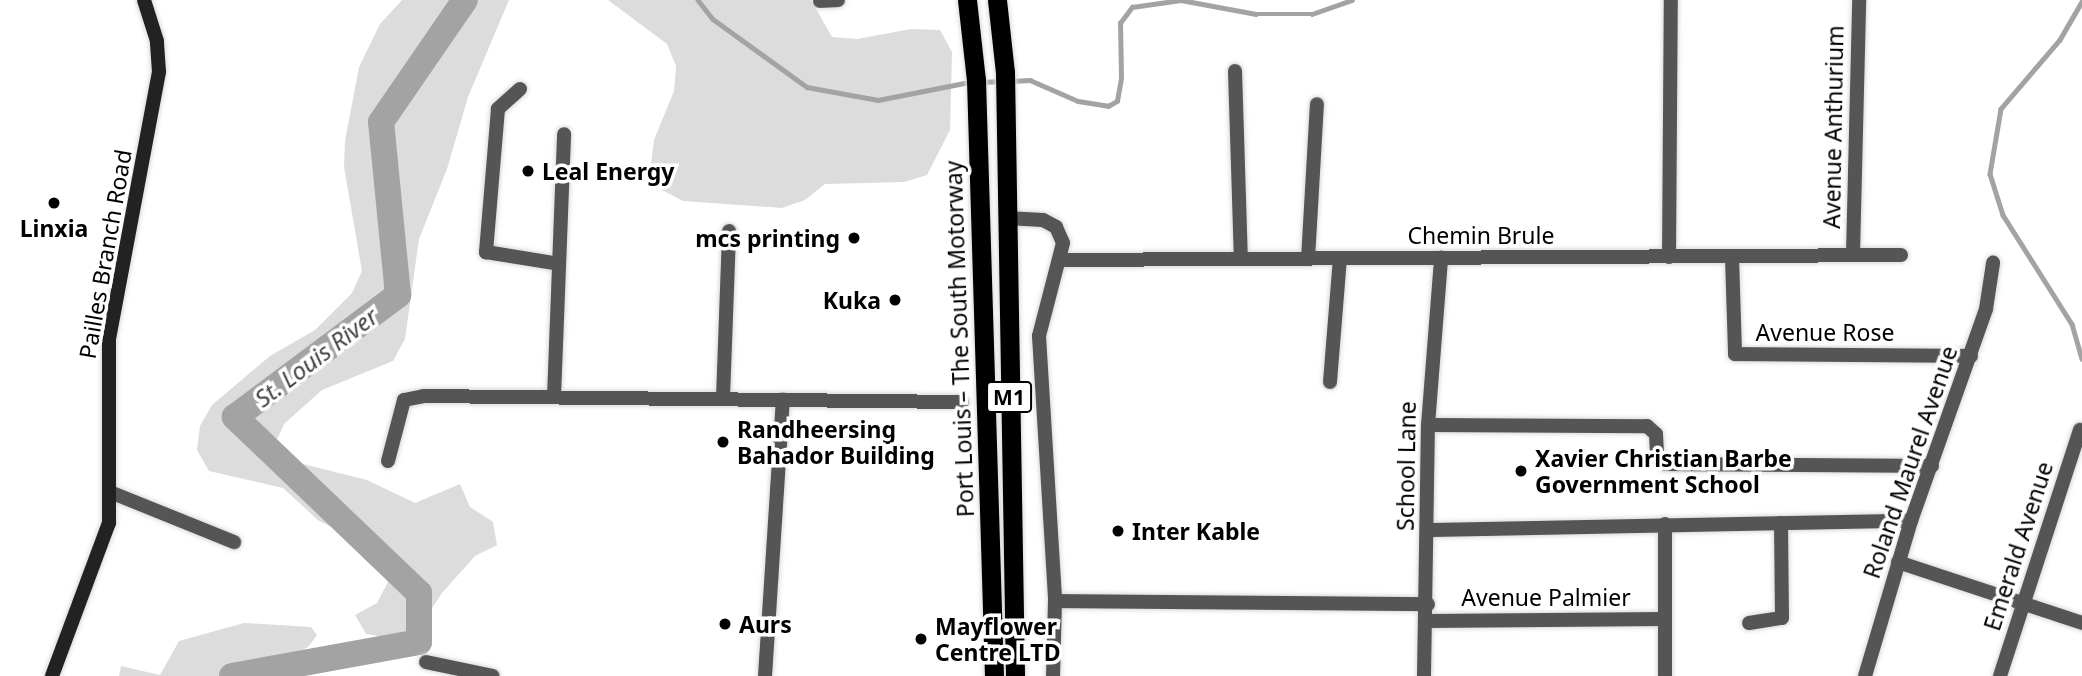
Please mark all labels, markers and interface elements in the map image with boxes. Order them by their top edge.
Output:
street label: Avenue Anthurium [1817,25,1849,229]
street label: Pailles Branch Road [73,147,137,361]
place label: Leal Energy [542,157,674,185]
street label: Port Louis – The South Motorway [939,160,979,518]
marker: Leal Energy [520,163,536,179]
marker: Linxia [46,195,62,211]
place label: Linxia [20,214,88,242]
street label: Chemin Brule [1408,221,1554,249]
place label: mcs printing [695,224,840,252]
marker: mcs printing [846,230,862,246]
place label: Kuka [823,286,881,314]
marker: Kuka [887,292,903,308]
water label: St. Louis River [249,301,383,413]
street label: Avenue Rose [1756,318,1894,346]
street label: Roland Maurel Avenue [1857,342,1963,582]
road number: M1 [984,380,1034,414]
street label: School Lane [1391,401,1421,531]
place label: Randheersing Bahador Building [737,415,935,469]
marker: Randheersing Bahador Building [715,434,731,450]
place label: Xavier Christian Barbe Government School [1535,444,1792,498]
street label: Emerald Avenue [1978,458,2058,634]
marker: Xavier Christian Barbe Government School [1513,463,1529,479]
place label: Inter Kable [1132,517,1260,545]
marker: Inter Kable [1110,523,1126,539]
street label: Avenue Palmier [1461,583,1631,611]
place label: Aurs [739,610,792,638]
place label: Mayflower Centre LTD [935,612,1060,666]
marker: Aurs [717,616,733,632]
marker: Mayflower Centre LTD [913,631,929,647]

